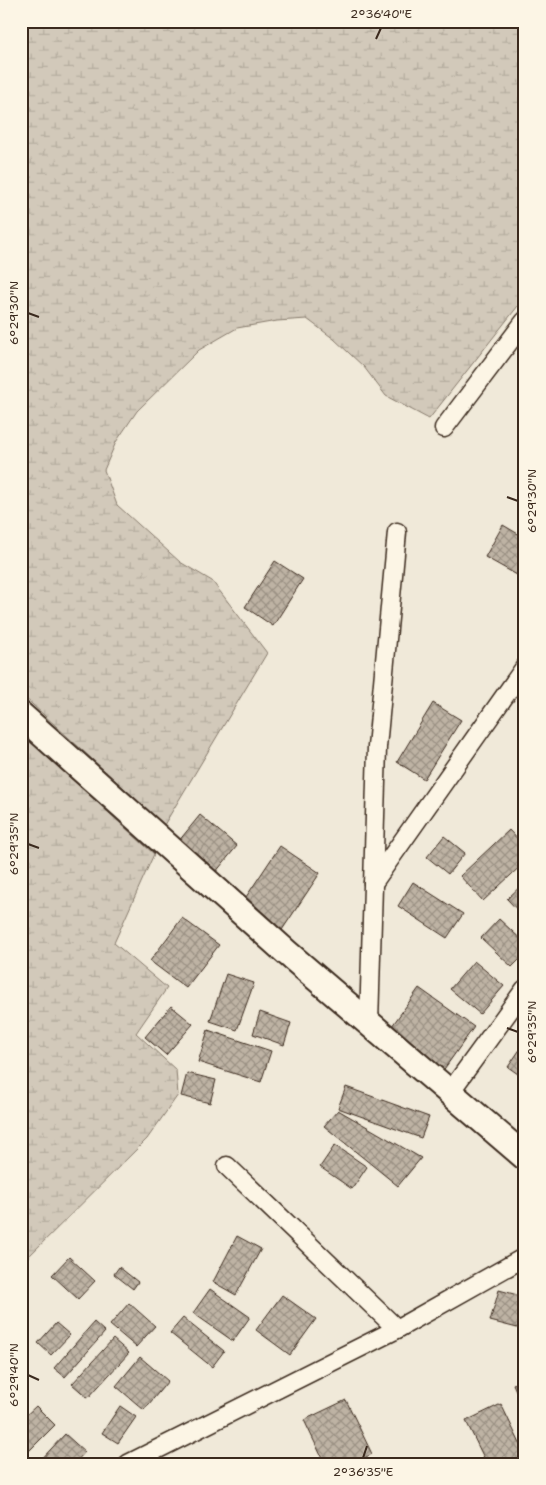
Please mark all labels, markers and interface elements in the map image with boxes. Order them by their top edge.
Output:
text: 2°36'40"E [350,6,412,22]
text: 6°29'30"N [6,281,22,345]
text: 6°29'30"N [524,469,540,533]
text: 6°29'35"N [6,813,22,875]
text: 6°29'35"N [524,1001,540,1063]
text: 6°29'40"N [6,1343,22,1407]
text: 2°36'35"E [333,1464,393,1480]

